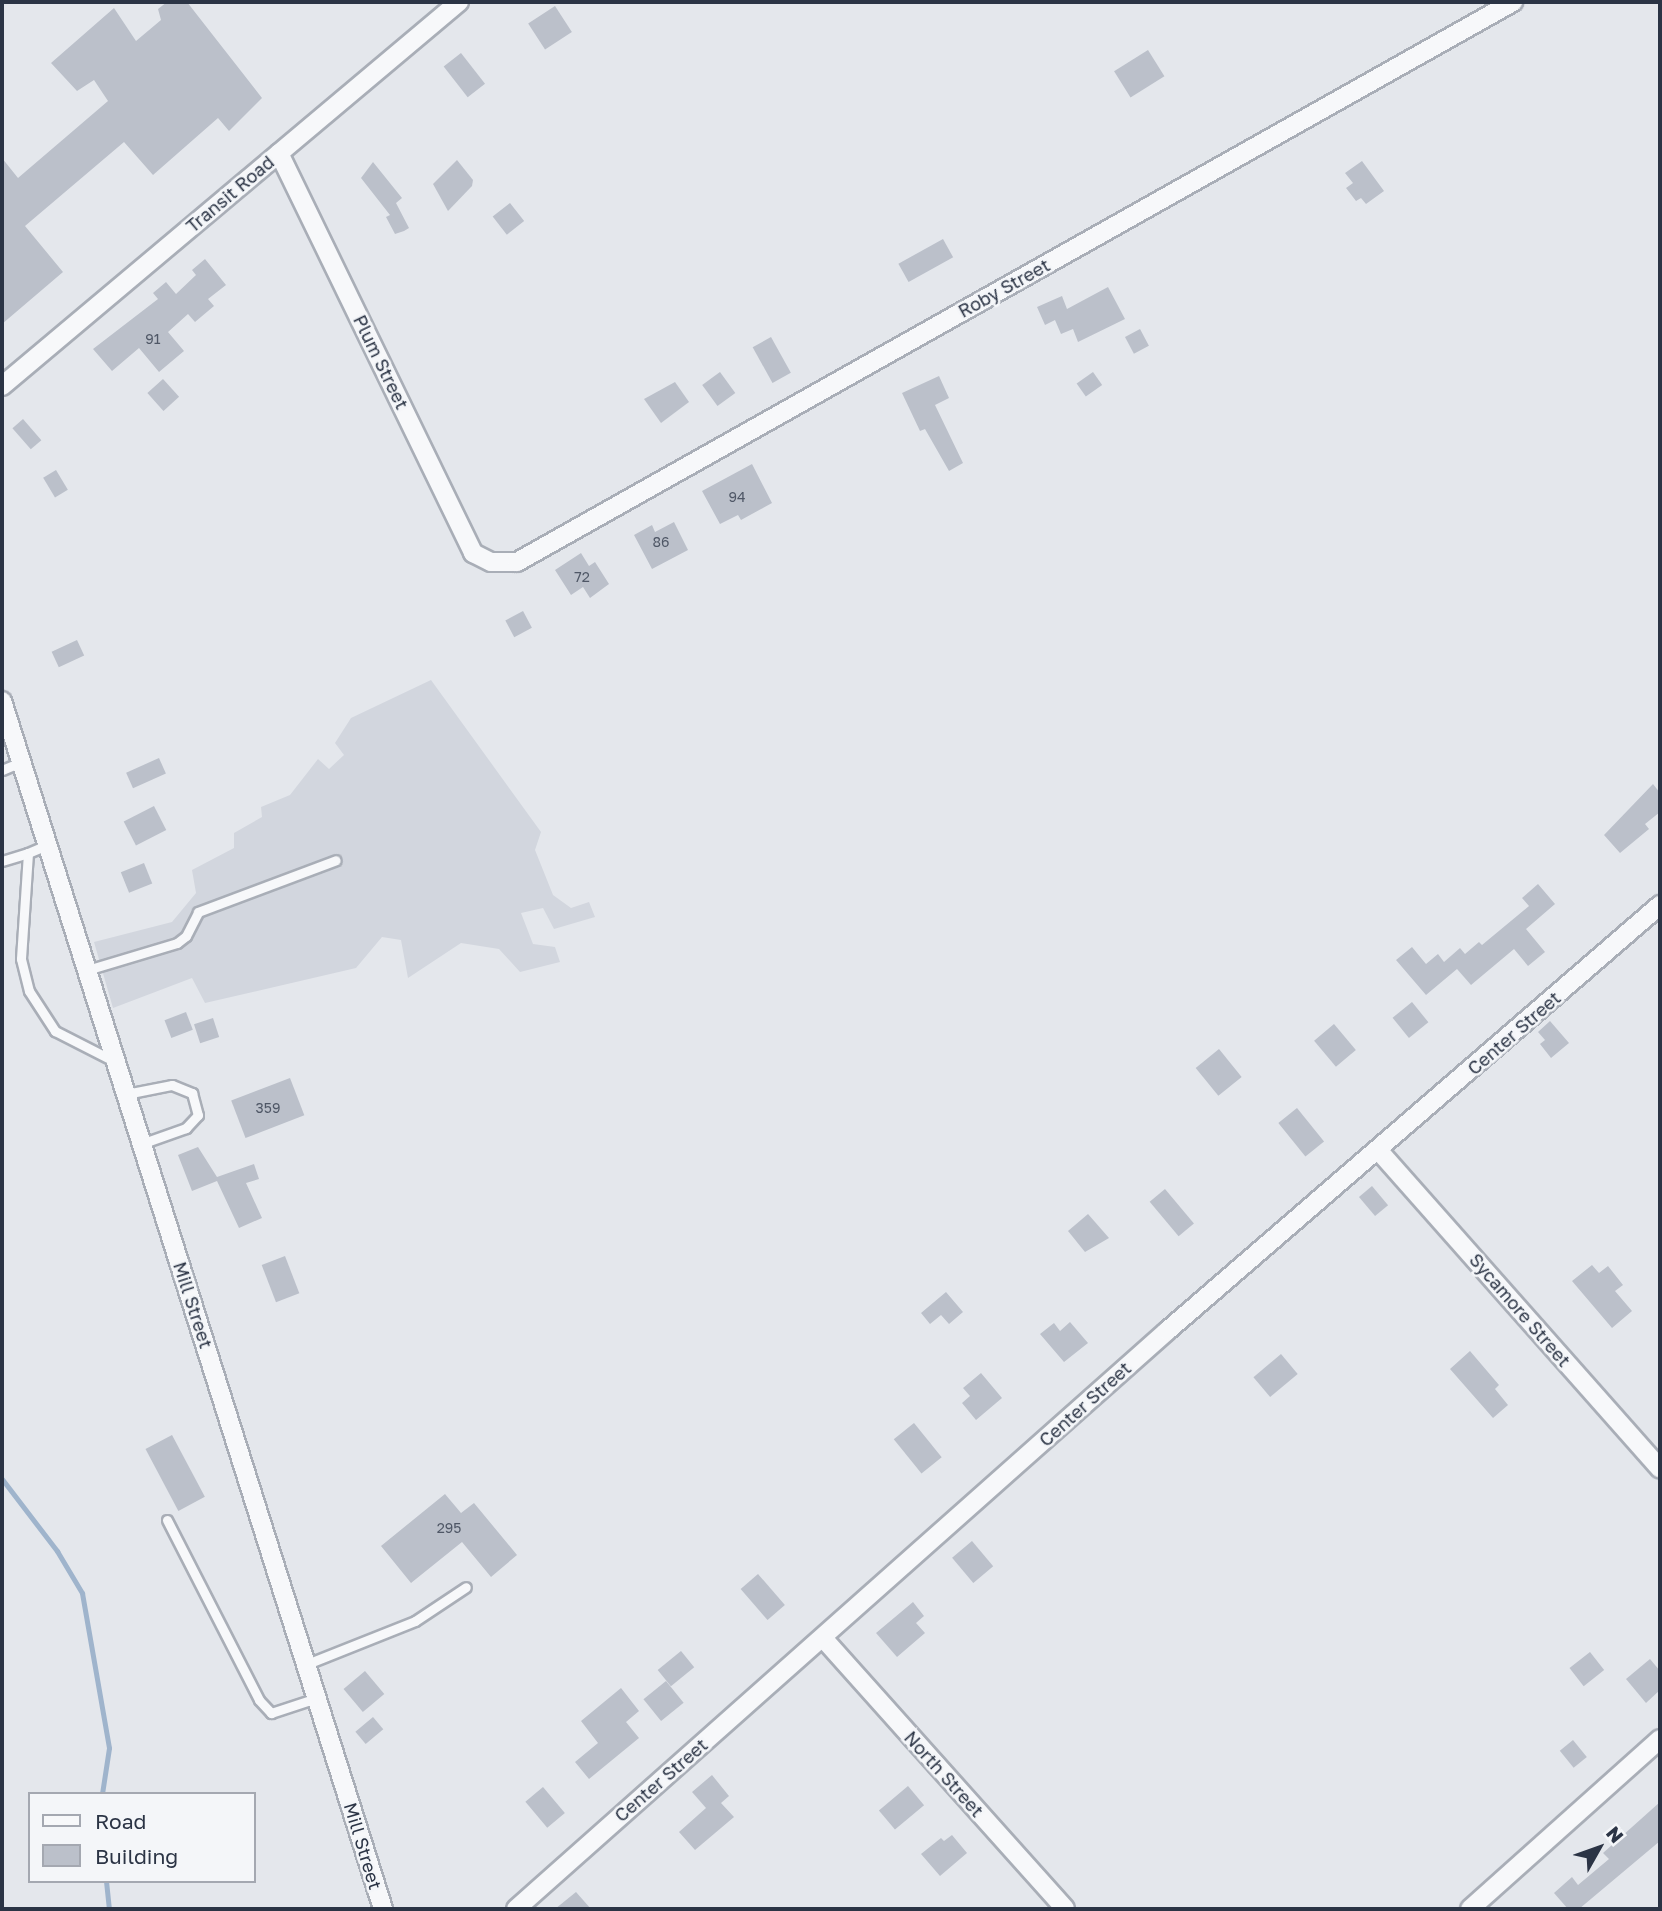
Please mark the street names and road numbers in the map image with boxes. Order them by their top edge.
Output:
street label: Transit Road [182,151,278,237]
street label: Roby Street [954,254,1054,322]
street label: Plum Street [349,311,413,413]
street label: Center Street [1463,987,1565,1079]
street label: Sycamore Street [1465,1249,1575,1371]
street label: Mill Street [169,1259,217,1351]
street label: Center Street [1035,1357,1135,1451]
street label: North Street [900,1727,988,1821]
street label: Center Street [610,1734,712,1826]
street label: Mill Street [340,1800,386,1892]

